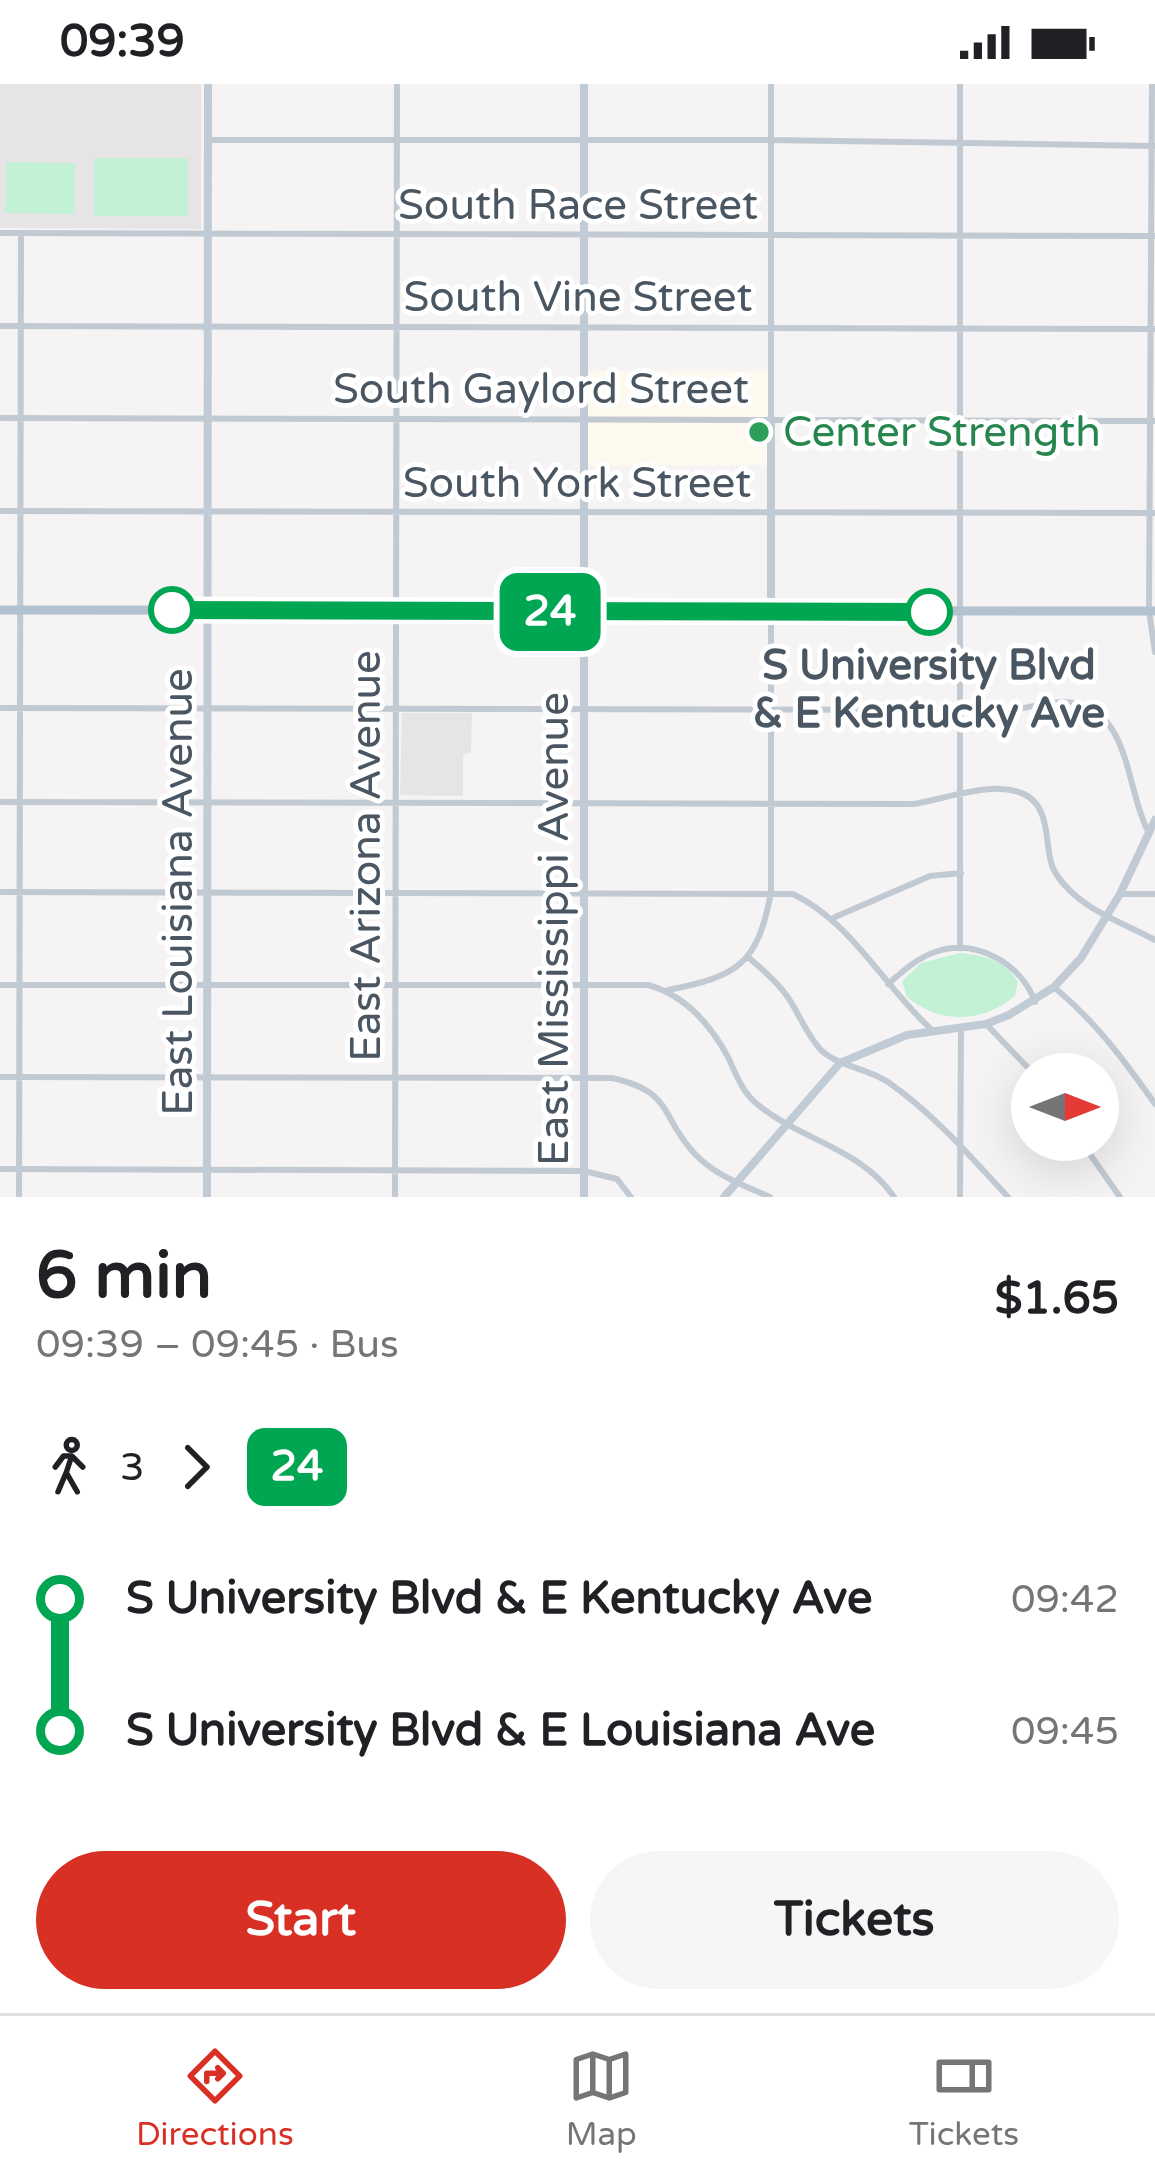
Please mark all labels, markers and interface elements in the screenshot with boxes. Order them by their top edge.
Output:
text: 09:39 [60,15,185,69]
street label: South Race Street [398,180,758,231]
street label: South Vine Street [403,272,753,323]
street label: South Gaylord Street [333,364,749,415]
place label: Center Strength [783,407,1101,458]
marker: Center Strength [746,419,772,445]
street label: South York Street [403,458,751,509]
line badge: 24 [496,573,604,651]
text: 24 [524,586,576,637]
unlabelled marker [150,588,194,632]
marker: S University Blvd & E Kentucky Ave [907,590,951,634]
place label: S University Blvd & E Kentucky Ave [753,640,1105,739]
street label: East Arizona Avenue [341,650,392,1062]
street label: East Louisiana Avenue [153,668,204,1116]
street label: East Mississippi Avenue [529,692,580,1166]
north arrow [1011,1053,1119,1161]
map controls [1011,1053,1119,1161]
text: 6 min [36,1236,212,1316]
text: $1.65 [995,1272,1119,1326]
text: 09:39 – 09:45 · Bus [36,1321,399,1368]
icon: walk [36,1434,102,1500]
icon: forward [163,1434,229,1500]
text: 24 [271,1441,323,1492]
text: 3 [120,1444,145,1491]
text: S University Blvd & E Kentucky Ave [126,1572,872,1626]
text: 09:42 [1011,1576,1119,1623]
text: S University Blvd & E Louisiana Ave [126,1704,875,1758]
text: 09:45 [1011,1708,1119,1755]
button: Start [36,1851,566,1989]
button: Tickets [590,1851,1119,1989]
tab: Directions [136,2043,294,2154]
tab: Map [566,2043,637,2154]
tab: Tickets [909,2043,1019,2154]

